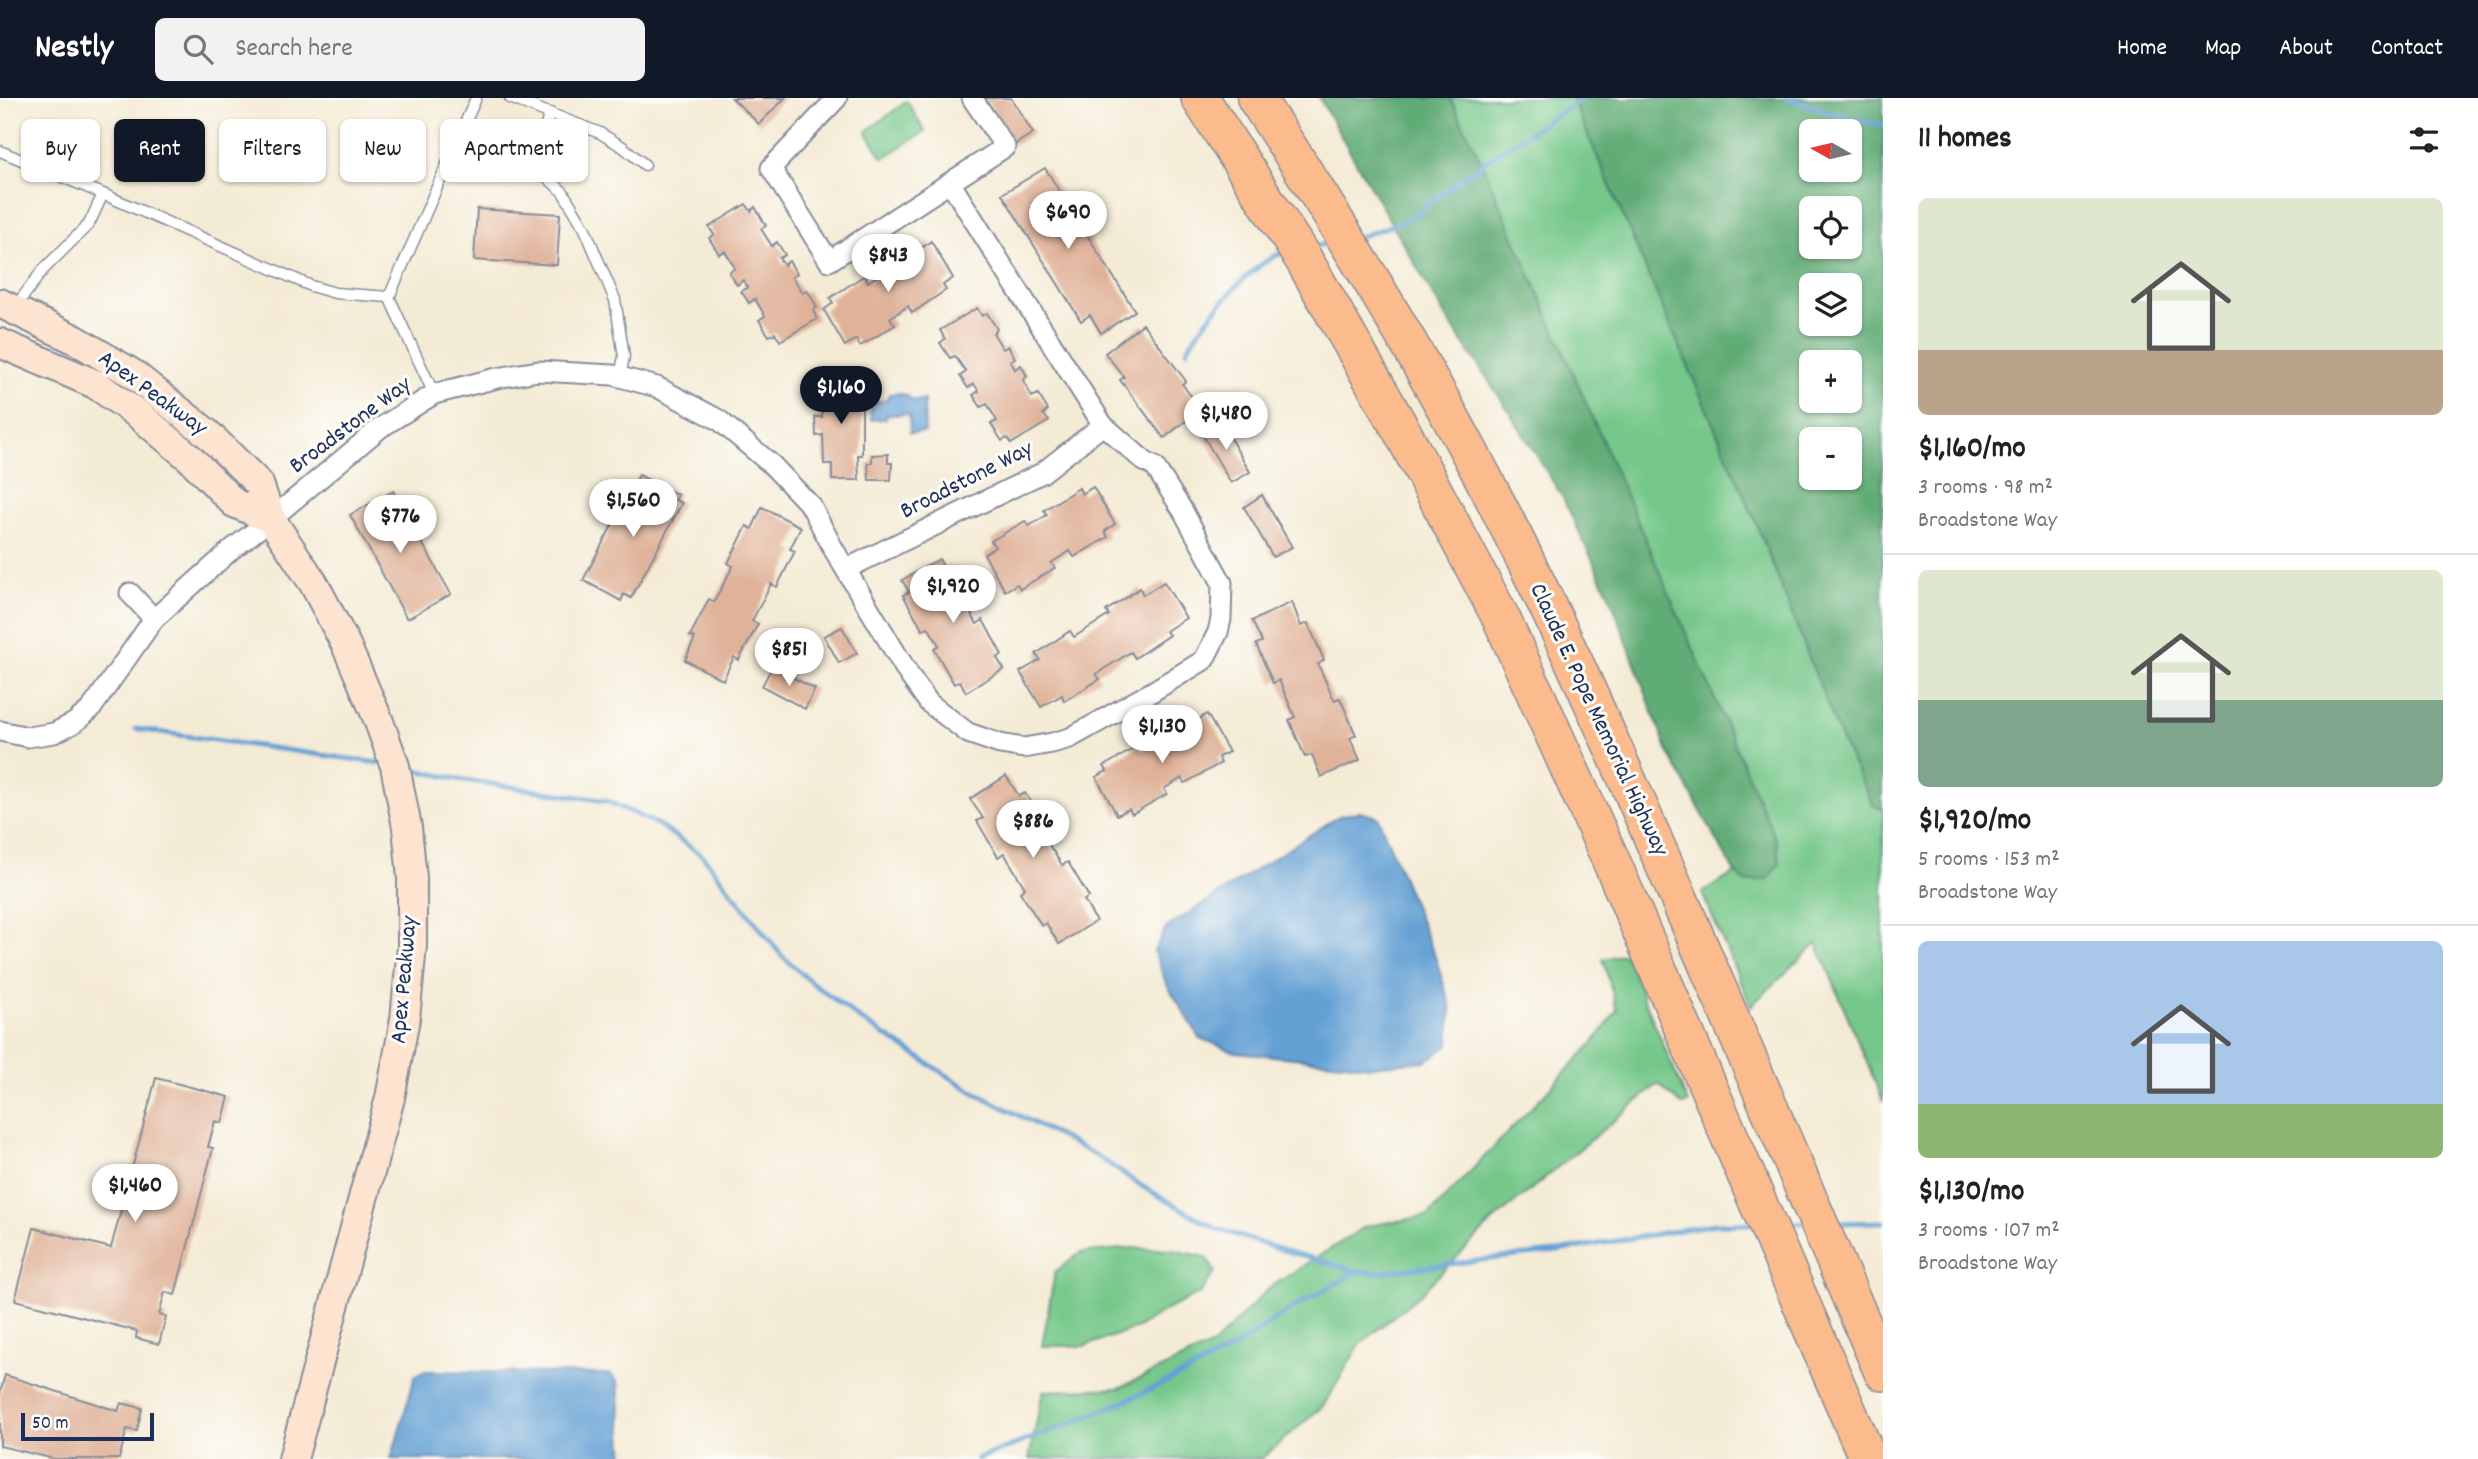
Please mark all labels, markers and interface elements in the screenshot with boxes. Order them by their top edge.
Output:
search box [155,18,645,81]
text: Nestly [35,26,113,73]
icon: search [179,30,217,68]
text: Search here [235,31,353,68]
text: Home [2117,32,2167,66]
text: Map [2205,32,2241,66]
text: About [2279,32,2333,66]
text: Contact [2371,32,2443,66]
chip: Buy [21,119,100,182]
chip: Rent [114,119,205,182]
chip: Filters [219,119,326,182]
chip: New [340,119,426,182]
chip: Apartment [440,119,588,182]
north arrow [1799,119,1862,182]
map controls [1799,119,1862,490]
text: 11 homes [1918,119,2012,162]
icon: filters [2405,121,2443,159]
pin: $690 [1027,192,1109,251]
button: locate [1799,196,1862,259]
text: $690 [1045,197,1091,230]
pin: $843 [847,234,929,294]
text: $843 [868,240,908,273]
icon: home [2118,243,2244,369]
button: layers [1799,273,1862,336]
street label: Apex Peakway [90,343,215,446]
button: + [1799,350,1862,413]
pin: $1,160 [784,366,898,426]
street label: Broadstone Way [283,368,420,483]
text: $1,160 [816,372,866,405]
pin: $1,480 [1169,392,1283,452]
text: $1,480 [1200,398,1252,431]
button: − [1799,427,1862,490]
text: $1,160/mo [1918,429,2026,472]
street label: Broadstone Way [895,432,1040,529]
text: 3 rooms · 98 m² [1918,472,2053,505]
pin: $1,560 [576,480,690,539]
text: $1,560 [605,485,661,518]
pin: $776 [359,496,441,555]
text: $776 [380,501,420,534]
text: Broadstone Way [1918,505,2057,538]
pin: $1,920 [896,566,1010,625]
text: $1,920 [926,571,980,604]
street label: Claude E. Pope Memorial Highway [1520,578,1677,863]
icon: home [2118,615,2244,741]
pin: $851 [748,628,830,688]
text: $851 [771,634,807,667]
pin: $1,130 [1105,706,1219,765]
text: $1,130 [1138,711,1186,744]
pin: $886 [992,800,1074,860]
text: $1,920/mo [1918,801,2031,844]
text: $886 [1012,806,1054,839]
text: 5 rooms · 153 m² [1918,844,2060,877]
text: Broadstone Way [1918,877,2057,910]
street label: Apex Peakway [382,913,428,1045]
icon: home [2118,986,2244,1112]
pin: $1,460 [78,1164,192,1224]
text: $1,460 [108,1170,162,1203]
text: $1,130/mo [1918,1172,2024,1215]
text: 3 rooms · 107 m² [1918,1215,2060,1248]
text: Broadstone Way [1918,1248,2057,1281]
scale bar [21,1410,154,1442]
text: 50 m [32,1411,69,1438]

